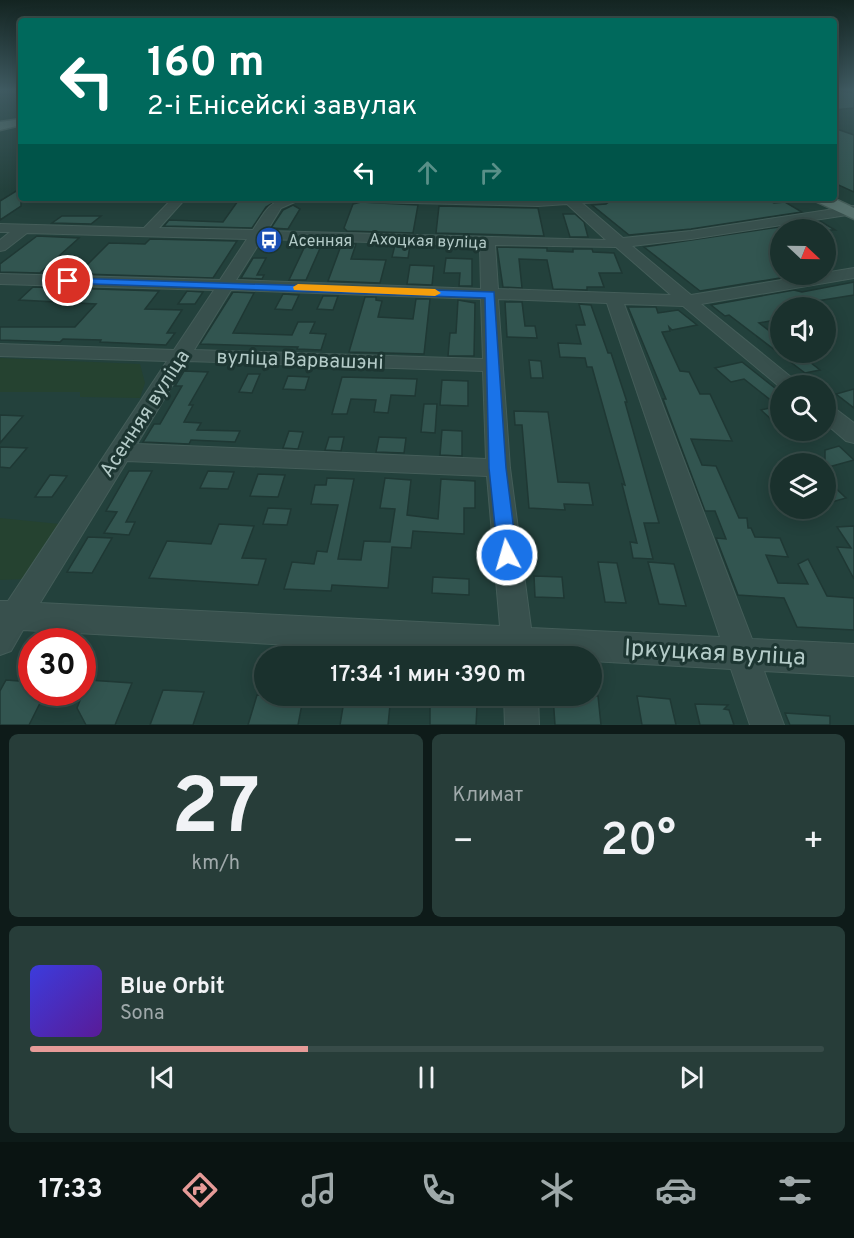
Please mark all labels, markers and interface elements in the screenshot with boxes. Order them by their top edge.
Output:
text: 160 m [147,38,265,91]
icon: left [48,42,126,120]
text: 2-і Енісейскі завулак [147,90,417,124]
icon: left [348,156,381,189]
icon: ahead [411,156,444,189]
icon: right [474,156,507,189]
north arrow [770,219,836,285]
map controls [770,219,836,519]
bus stop icon: Асенняя [254,225,284,255]
street label: Ахоцкая вуліца [369,230,487,254]
place label: Асенняя [288,232,352,252]
pin [42,255,93,306]
icon: arrive [51,264,84,297]
button: sound [770,297,836,363]
street label: Асенняя вуліца [95,345,197,483]
street label: вуліца Варвашэні [216,345,384,377]
button: search [770,375,836,441]
button: layers [770,453,836,519]
position arrow [475,523,539,587]
speed limit sign: 30 [18,628,96,706]
street label: Іркуцкая вуліца [623,634,806,674]
text: 17:34 · 1 мин · 390 m [330,662,526,689]
text: 27 [171,762,260,861]
text: Климат [453,783,523,809]
text: 20° [600,814,676,871]
text: − [453,822,474,864]
text: + [803,822,824,864]
text: km/h [191,851,240,877]
text: Blue Orbit [120,974,225,1001]
text: Sona [120,1001,165,1027]
icon: previous [146,1061,179,1094]
icon: pause [410,1061,443,1094]
icon: next [675,1061,708,1094]
icon: directions [179,1169,221,1211]
icon: music [298,1169,340,1211]
icon: phone [417,1169,459,1211]
icon: climate [536,1169,578,1211]
icon: car [655,1169,697,1211]
icon: filters [774,1169,816,1211]
text: 17:33 [38,1173,103,1207]

